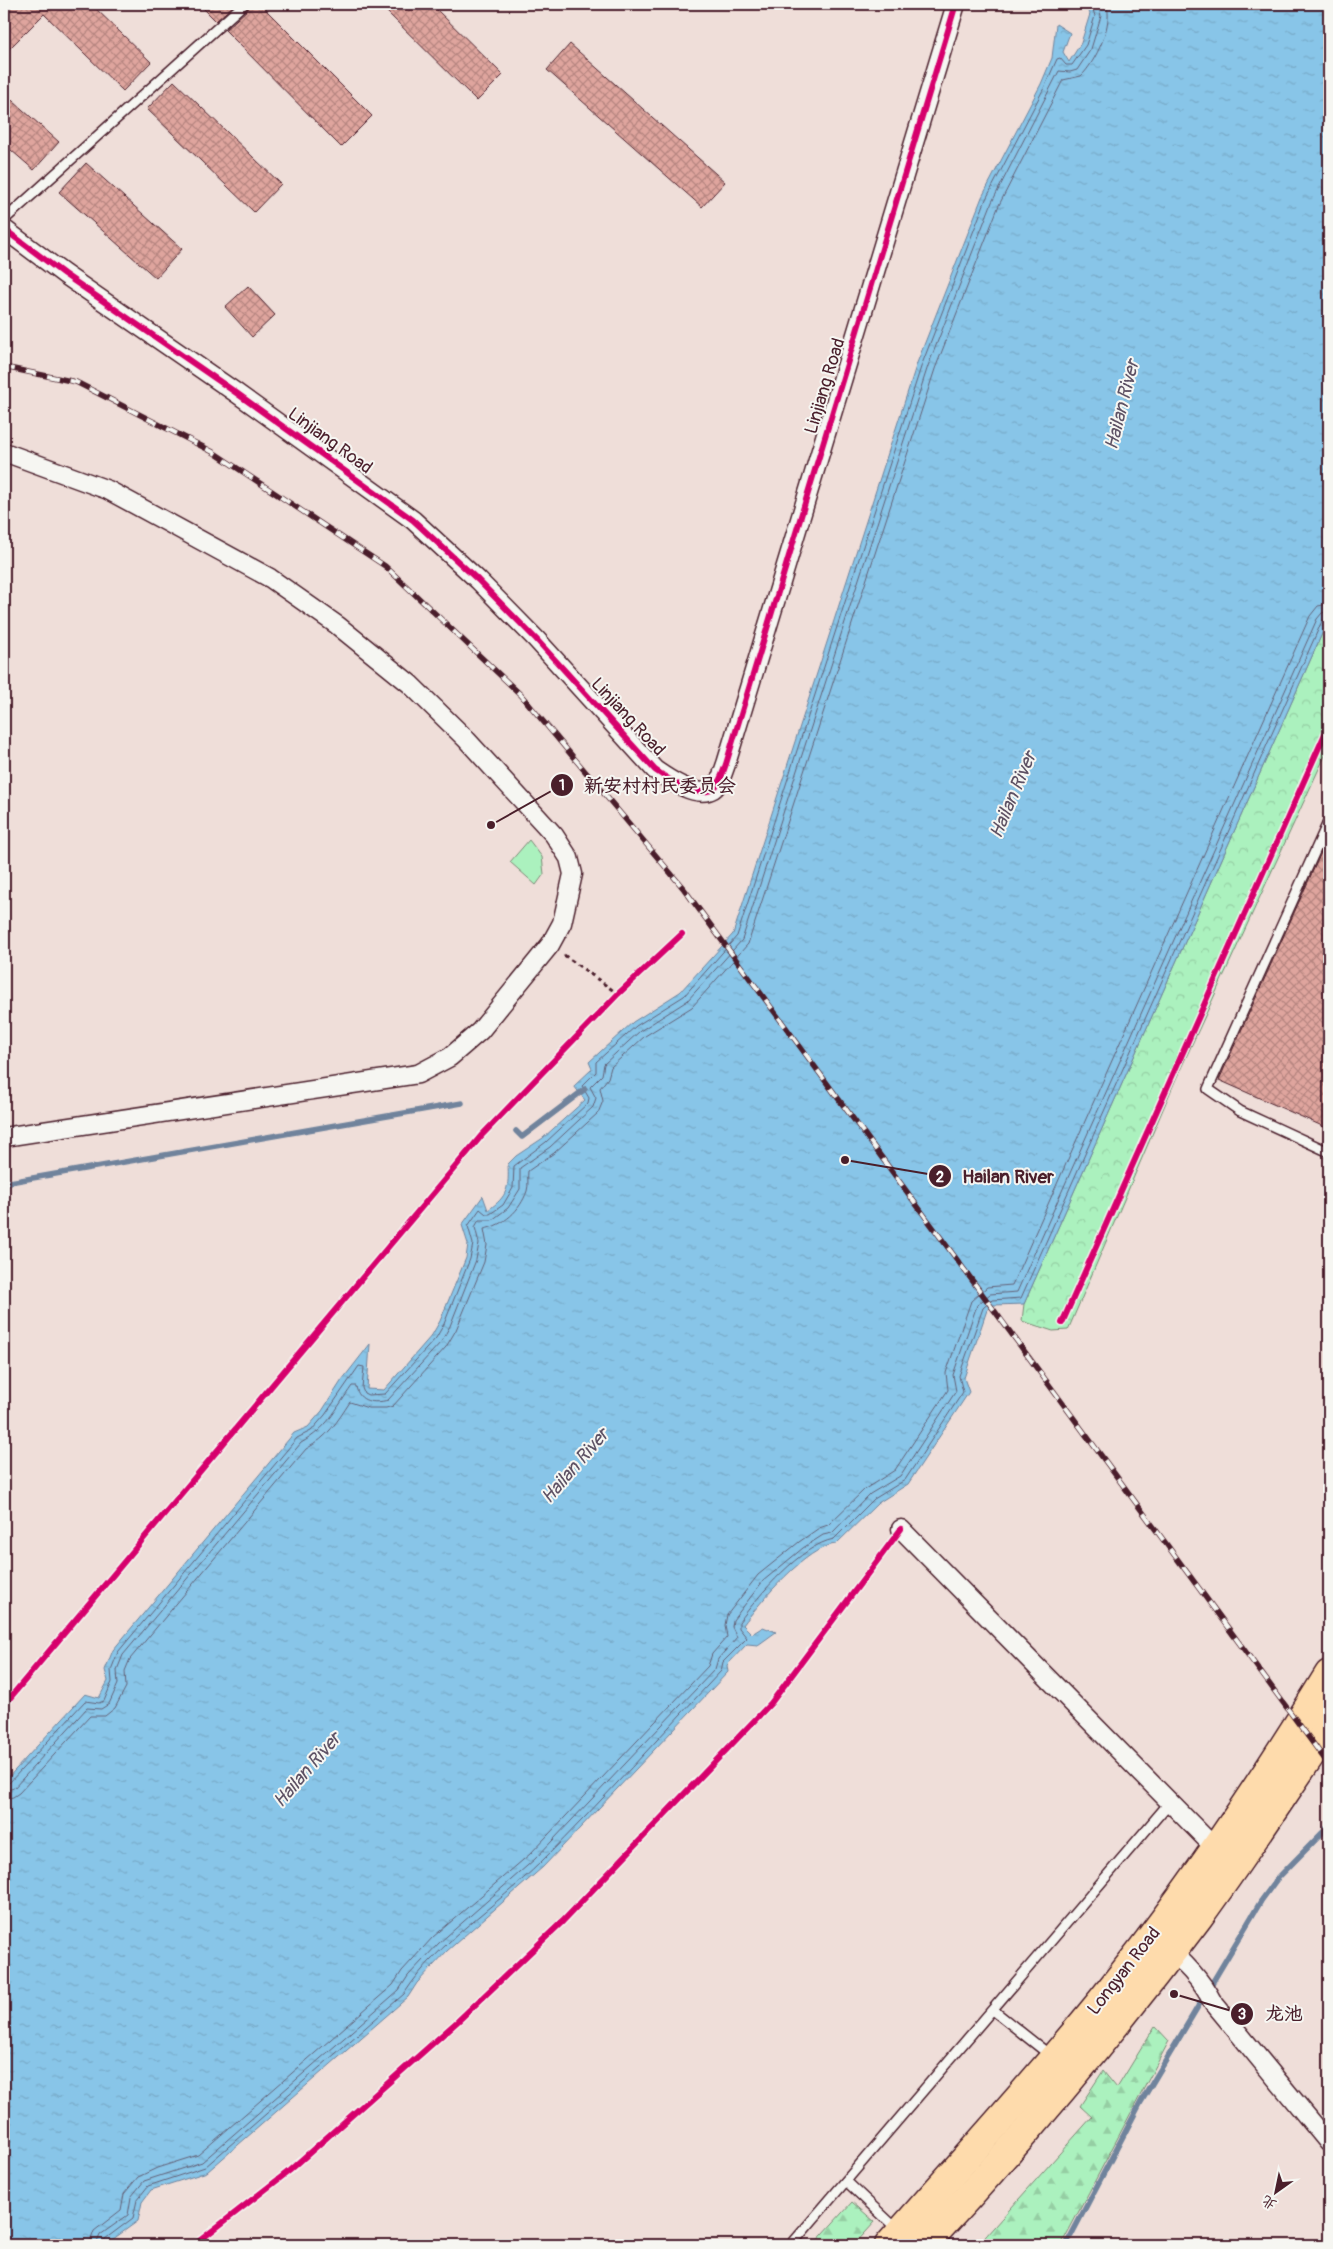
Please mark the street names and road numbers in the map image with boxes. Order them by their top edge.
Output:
street label: Linjiang Road [800,335,850,437]
street label: Linjiang Road [283,403,377,479]
street label: Linjiang Road [586,673,670,761]
street label: Longyan Road [1082,1922,1166,2020]

